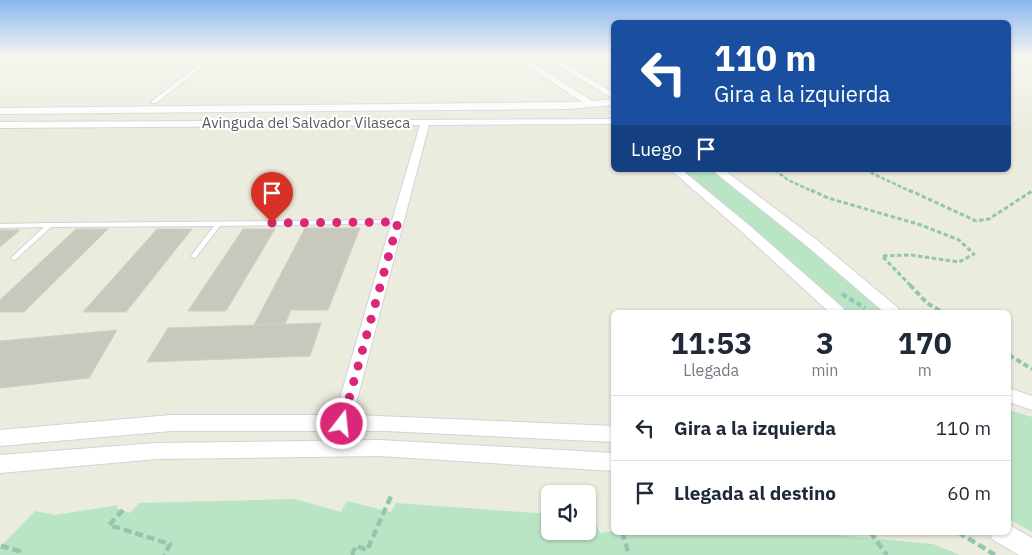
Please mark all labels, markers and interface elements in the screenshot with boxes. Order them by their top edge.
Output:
text: 110 m [714,35,817,81]
icon: left [631,40,696,105]
text: Gira a la izquierda [714,79,890,108]
street label: Avinguda del Salvador Vilaseca [202,113,410,132]
icon: arrive [692,135,720,163]
text: Luego [631,137,682,161]
pin [251,172,293,223]
icon: arrive [258,179,286,207]
text: 11:53 [670,323,752,362]
text: 3 [816,323,834,362]
text: 170 [898,323,952,362]
text: Llegada [683,360,739,380]
text: min [811,360,838,380]
text: m [918,360,932,380]
position arrow [315,397,367,449]
icon: left [631,414,659,442]
text: Gira a la izquierda [674,416,836,440]
text: 110 m [936,416,991,440]
icon: arrive [631,479,659,507]
text: Llegada al destino [674,481,836,505]
text: 60 m [947,481,991,505]
map controls [541,485,596,540]
button: sound [541,485,596,540]

